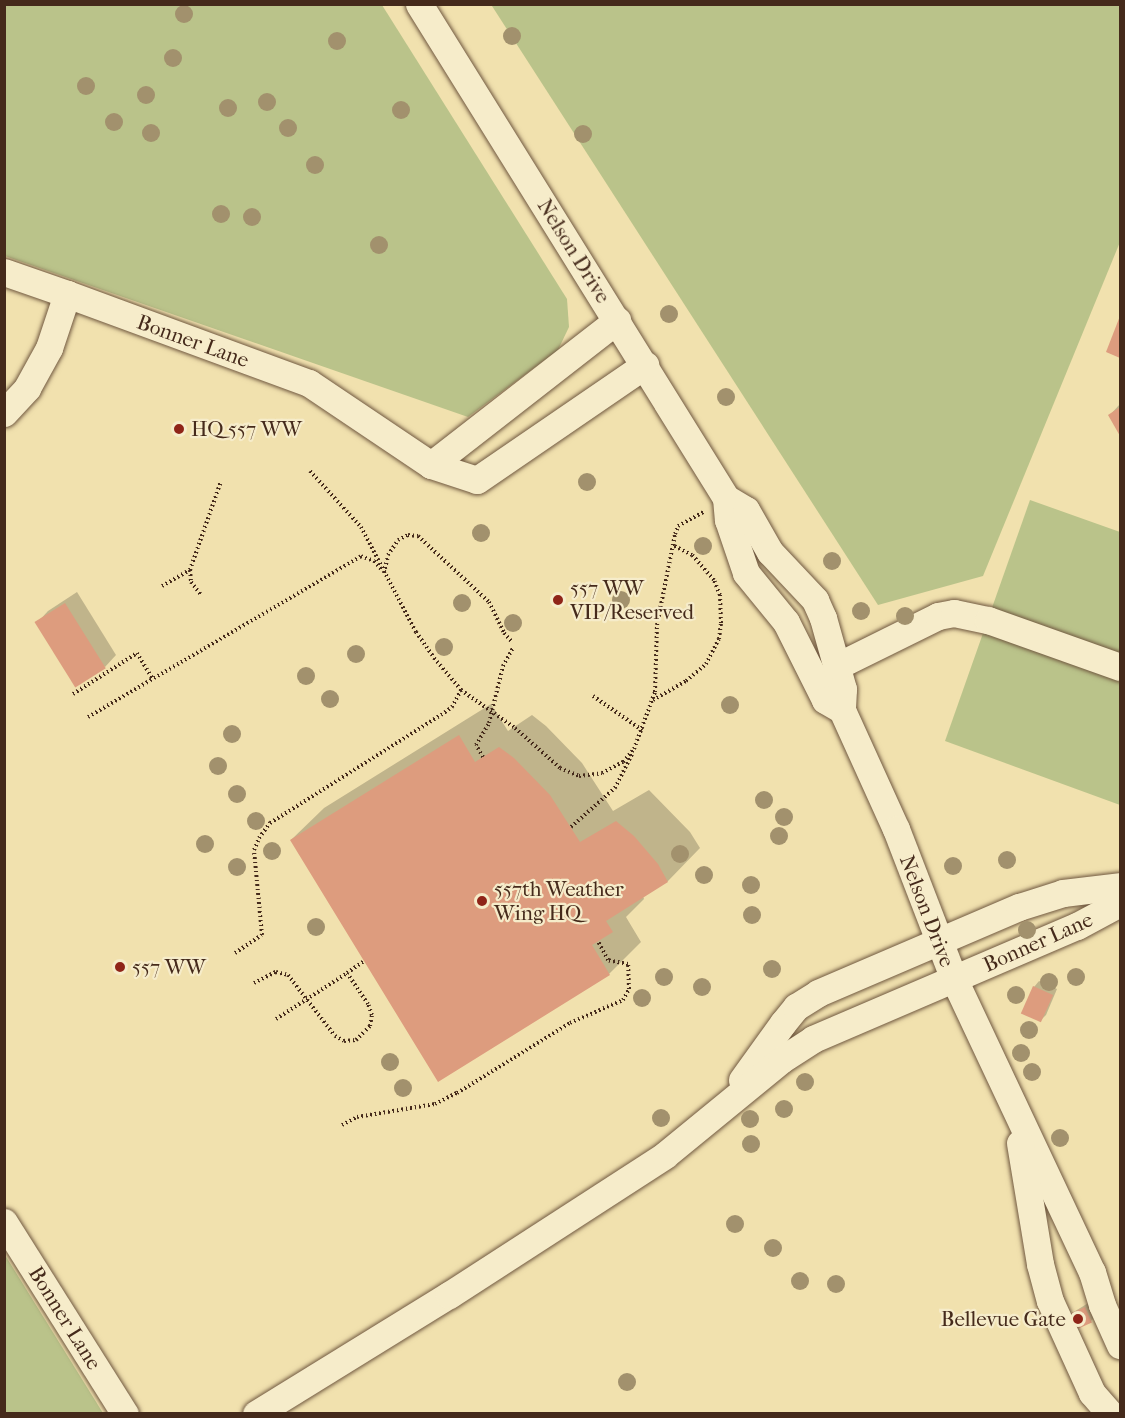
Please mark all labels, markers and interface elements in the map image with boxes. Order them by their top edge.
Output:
street label: Nelson Drive [532,194,616,308]
street label: Bonner Lane [134,309,252,373]
place label: HQ 557 WW [191,416,302,442]
marker: HQ 557 WW [172,422,186,436]
place label: 557 WW VIP/Reserved [570,575,694,625]
marker: 557 WW VIP/Reserved [551,593,565,607]
street label: Nelson Drive [894,851,960,971]
place label: 557th Weather Wing HQ [494,876,624,926]
marker: 557th Weather Wing HQ [475,894,489,908]
street label: Bonner Lane [979,907,1097,977]
place label: 557 WW [132,954,206,980]
marker: 557 WW [113,960,127,974]
street label: Bonner Lane [23,1262,107,1374]
place label: Bellevue Gate [941,1306,1066,1332]
marker: Bellevue Gate [1071,1312,1085,1326]

